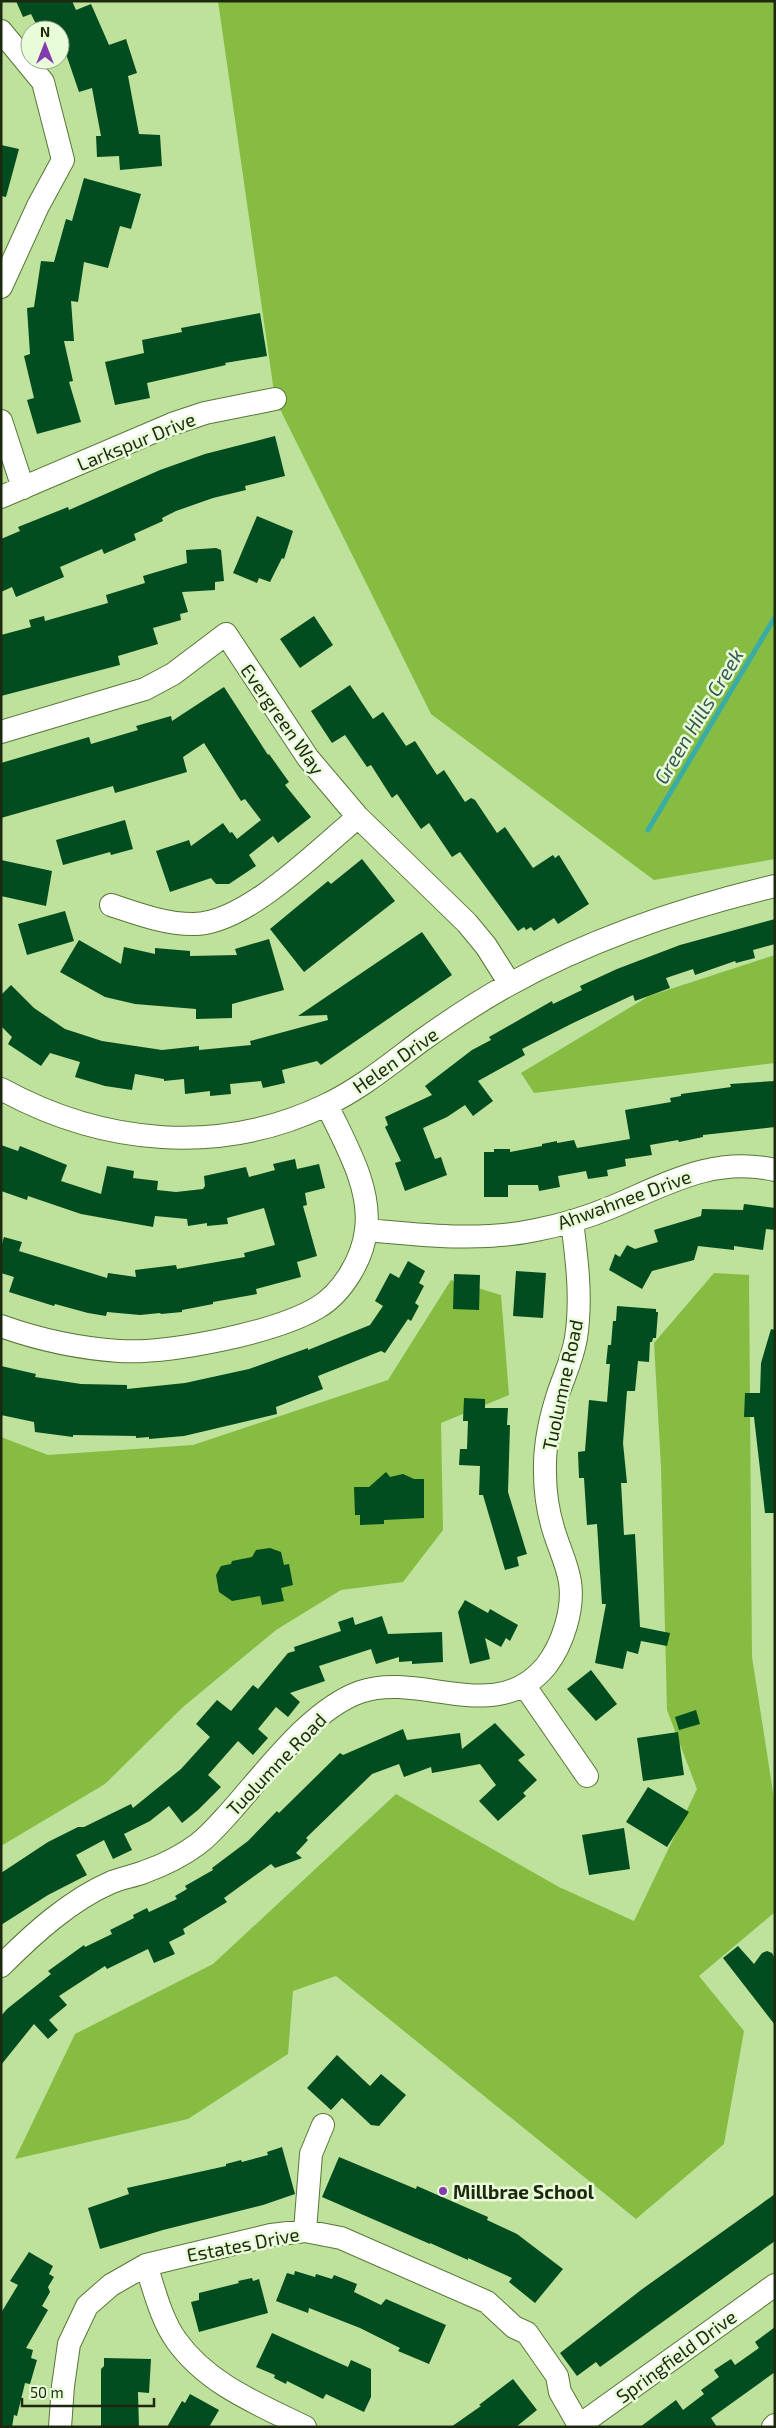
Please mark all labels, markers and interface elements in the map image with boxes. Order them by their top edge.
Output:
north arrow [20,20,70,70]
text: N [40,23,50,40]
street label: Larkspur Drive [73,407,199,475]
water label: Green Hills Creek [648,644,748,788]
street label: Evergreen Way [236,659,330,779]
street label: Helen Drive [348,1022,442,1098]
street label: Ahwahnee Drive [554,1164,694,1234]
street label: Tuolumne Road [537,1317,587,1453]
street label: Tuolumne Road [221,1708,331,1820]
place label: Millbrae School [453,2180,595,2203]
marker: Millbrae School [437,2185,449,2197]
street label: Estates Drive [185,2222,301,2266]
street label: Springfield Drive [611,2305,741,2407]
scale bar [22,2376,155,2408]
text: 50 m [30,2383,64,2401]

